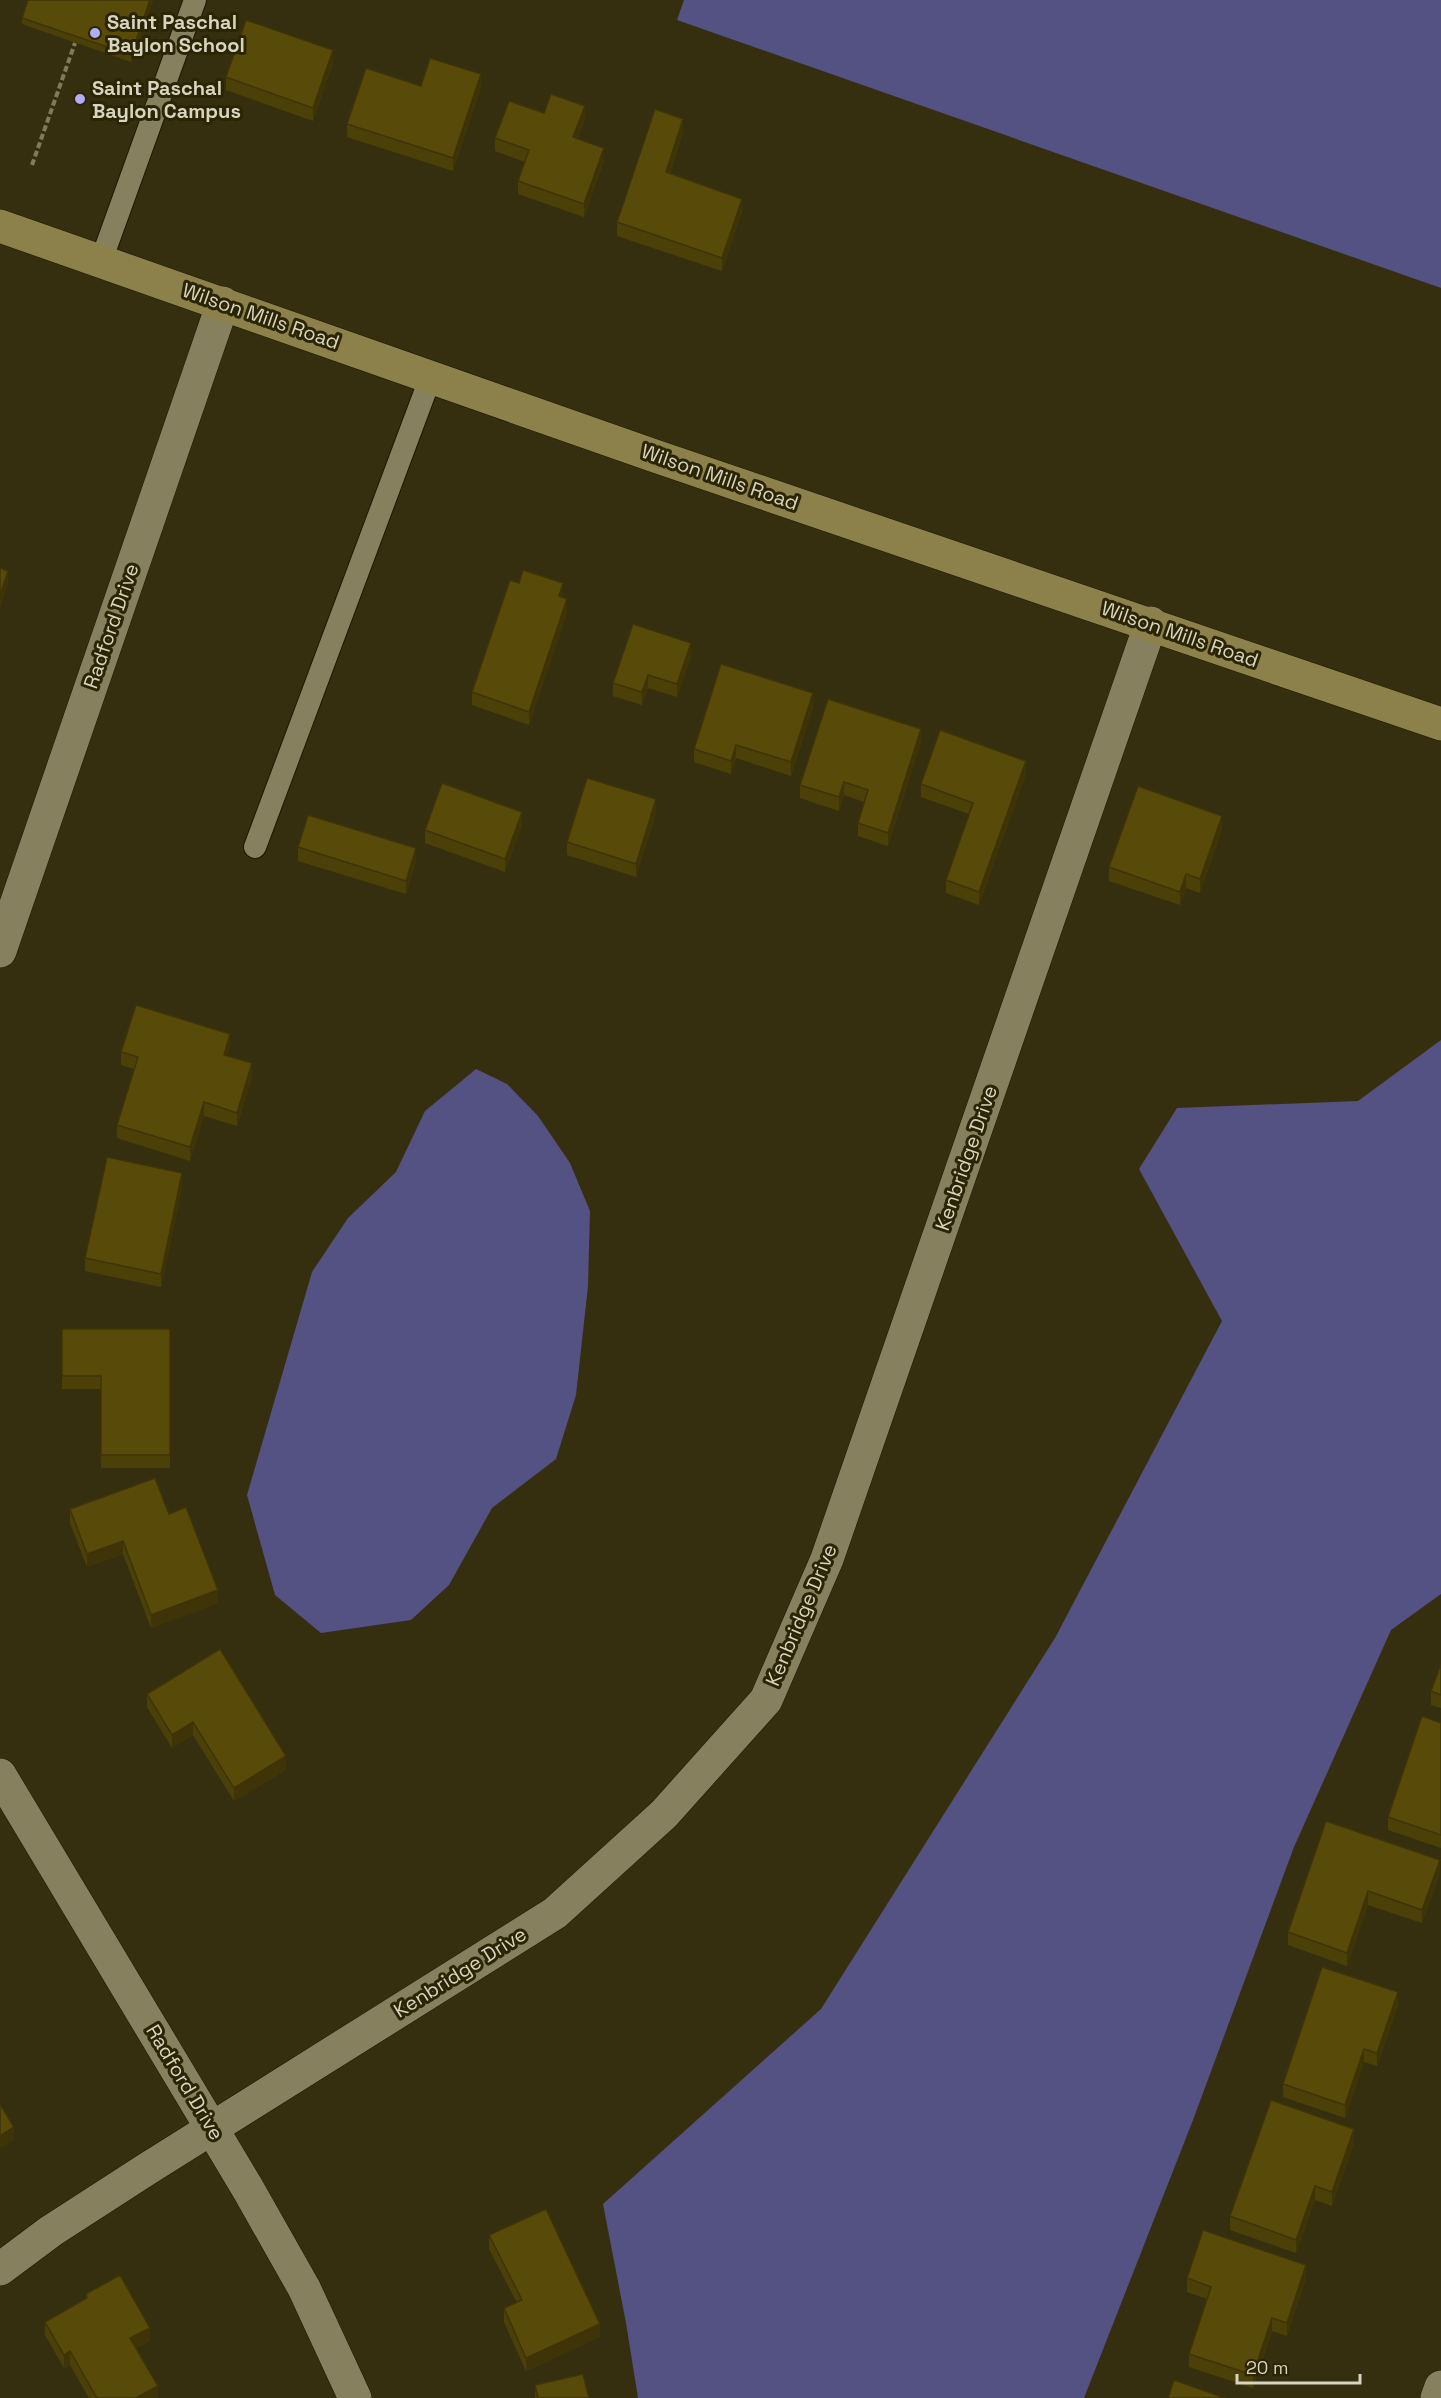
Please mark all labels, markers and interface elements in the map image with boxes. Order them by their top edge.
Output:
place label: Saint Paschal Baylon School [107,9,245,58]
marker: Saint Paschal Baylon School [88,26,102,40]
place label: Saint Paschal Baylon Campus [92,75,241,124]
marker: Saint Paschal Baylon Campus [73,92,87,106]
street label: Wilson Mills Road [179,277,343,355]
street label: Wilson Mills Road [638,438,802,516]
street label: Radford Drive [77,560,145,692]
street label: Wilson Mills Road [1098,595,1262,673]
street label: Kenbridge Drive [929,1082,1003,1234]
street label: Kenbridge Drive [759,1540,843,1690]
street label: Kenbridge Drive [389,1921,531,2023]
street label: Radford Drive [140,2019,230,2145]
scale bar [1237,2347,1360,2385]
text: 20 m [1246,2356,1289,2379]

